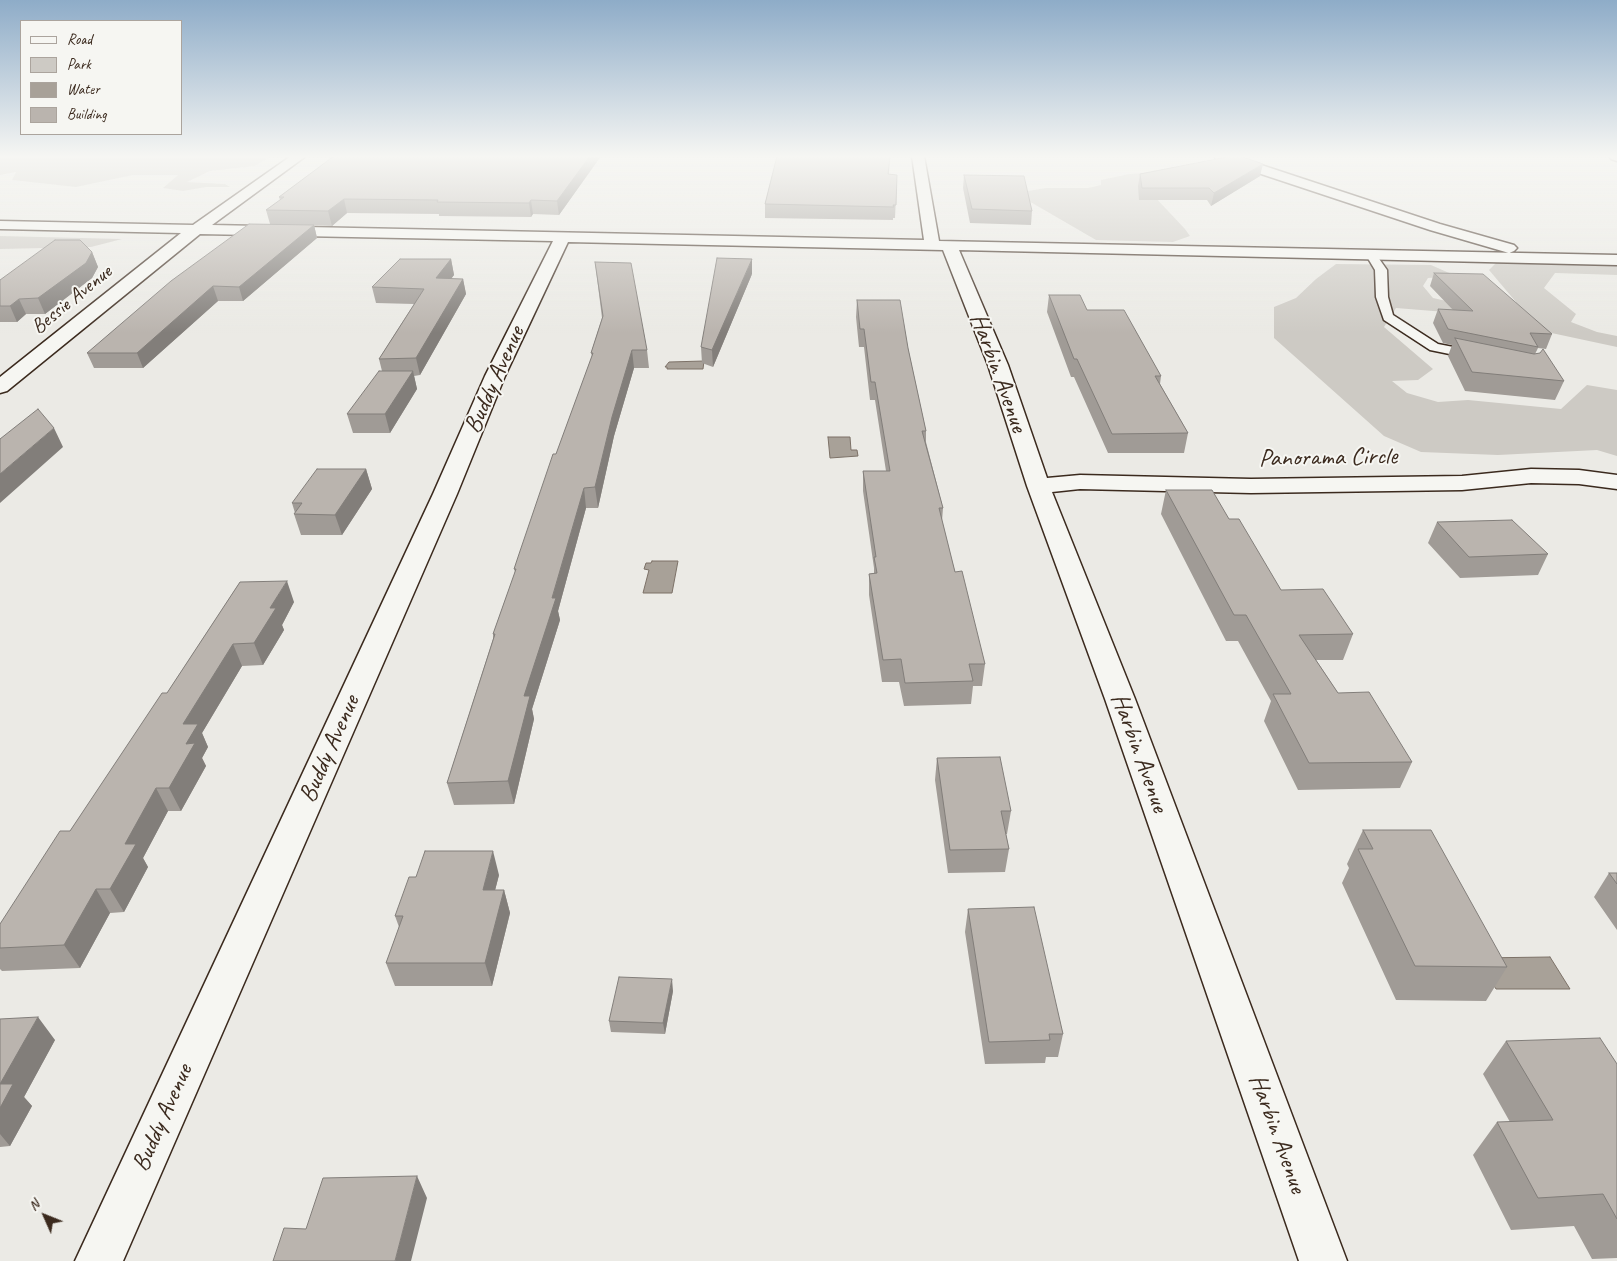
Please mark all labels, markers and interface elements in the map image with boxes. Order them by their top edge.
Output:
legend [20,20,182,135]
text: Road [67,30,92,49]
text: Park [67,55,91,74]
text: Water [67,80,100,99]
text: Building [67,105,106,124]
street label: Bessie Avenue [27,260,117,340]
street label: Harbin Avenue [963,309,1033,437]
street label: Buddy Avenue [458,322,532,438]
street label: Panorama Circle [1259,442,1397,474]
street label: Harbin Avenue [1104,689,1174,817]
street label: Buddy Avenue [293,691,367,807]
street label: Buddy Avenue [126,1060,200,1176]
street label: Harbin Avenue [1242,1070,1312,1198]
north arrow [20,1191,70,1241]
text: N [25,1196,43,1214]

